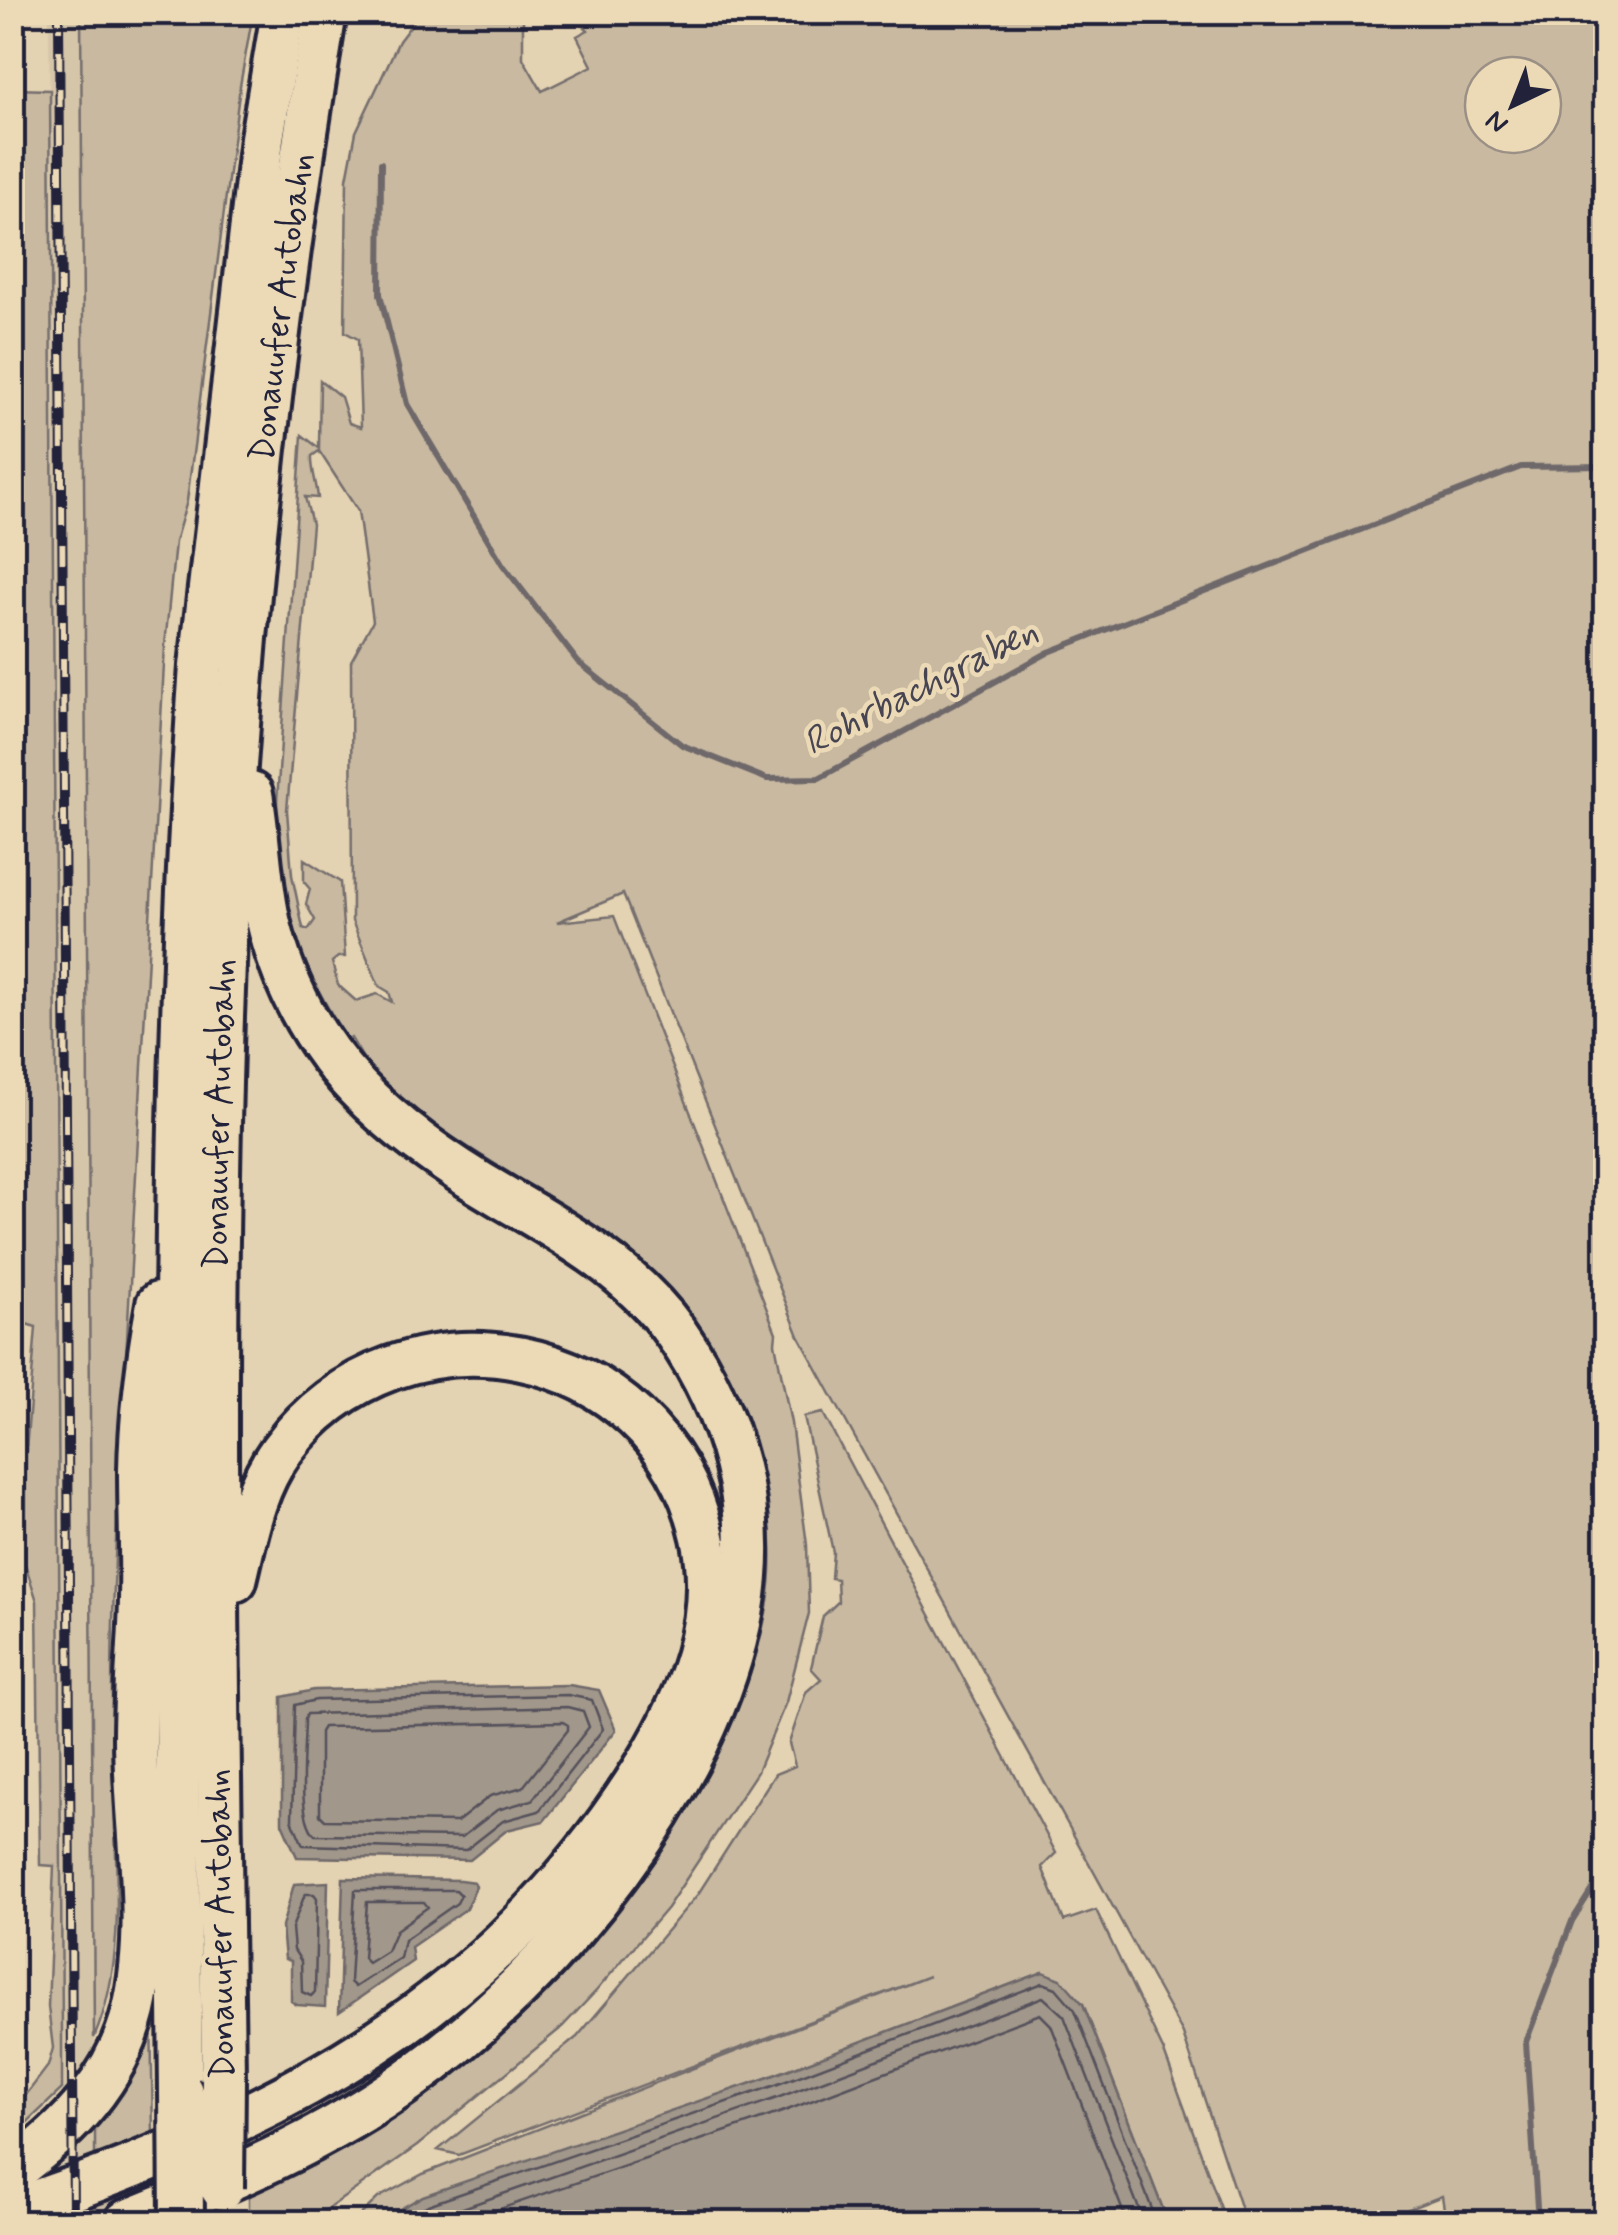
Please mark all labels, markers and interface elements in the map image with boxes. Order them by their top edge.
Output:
north arrow [1463,55,1563,155]
text: N [1478,102,1517,141]
street label: Donauufer Autobahn [240,150,326,464]
water label: Rohrbachgraben [795,608,1047,768]
street label: Donauufer Autobahn [194,958,247,1270]
street label: Donauufer Autobahn [195,1768,247,2080]

